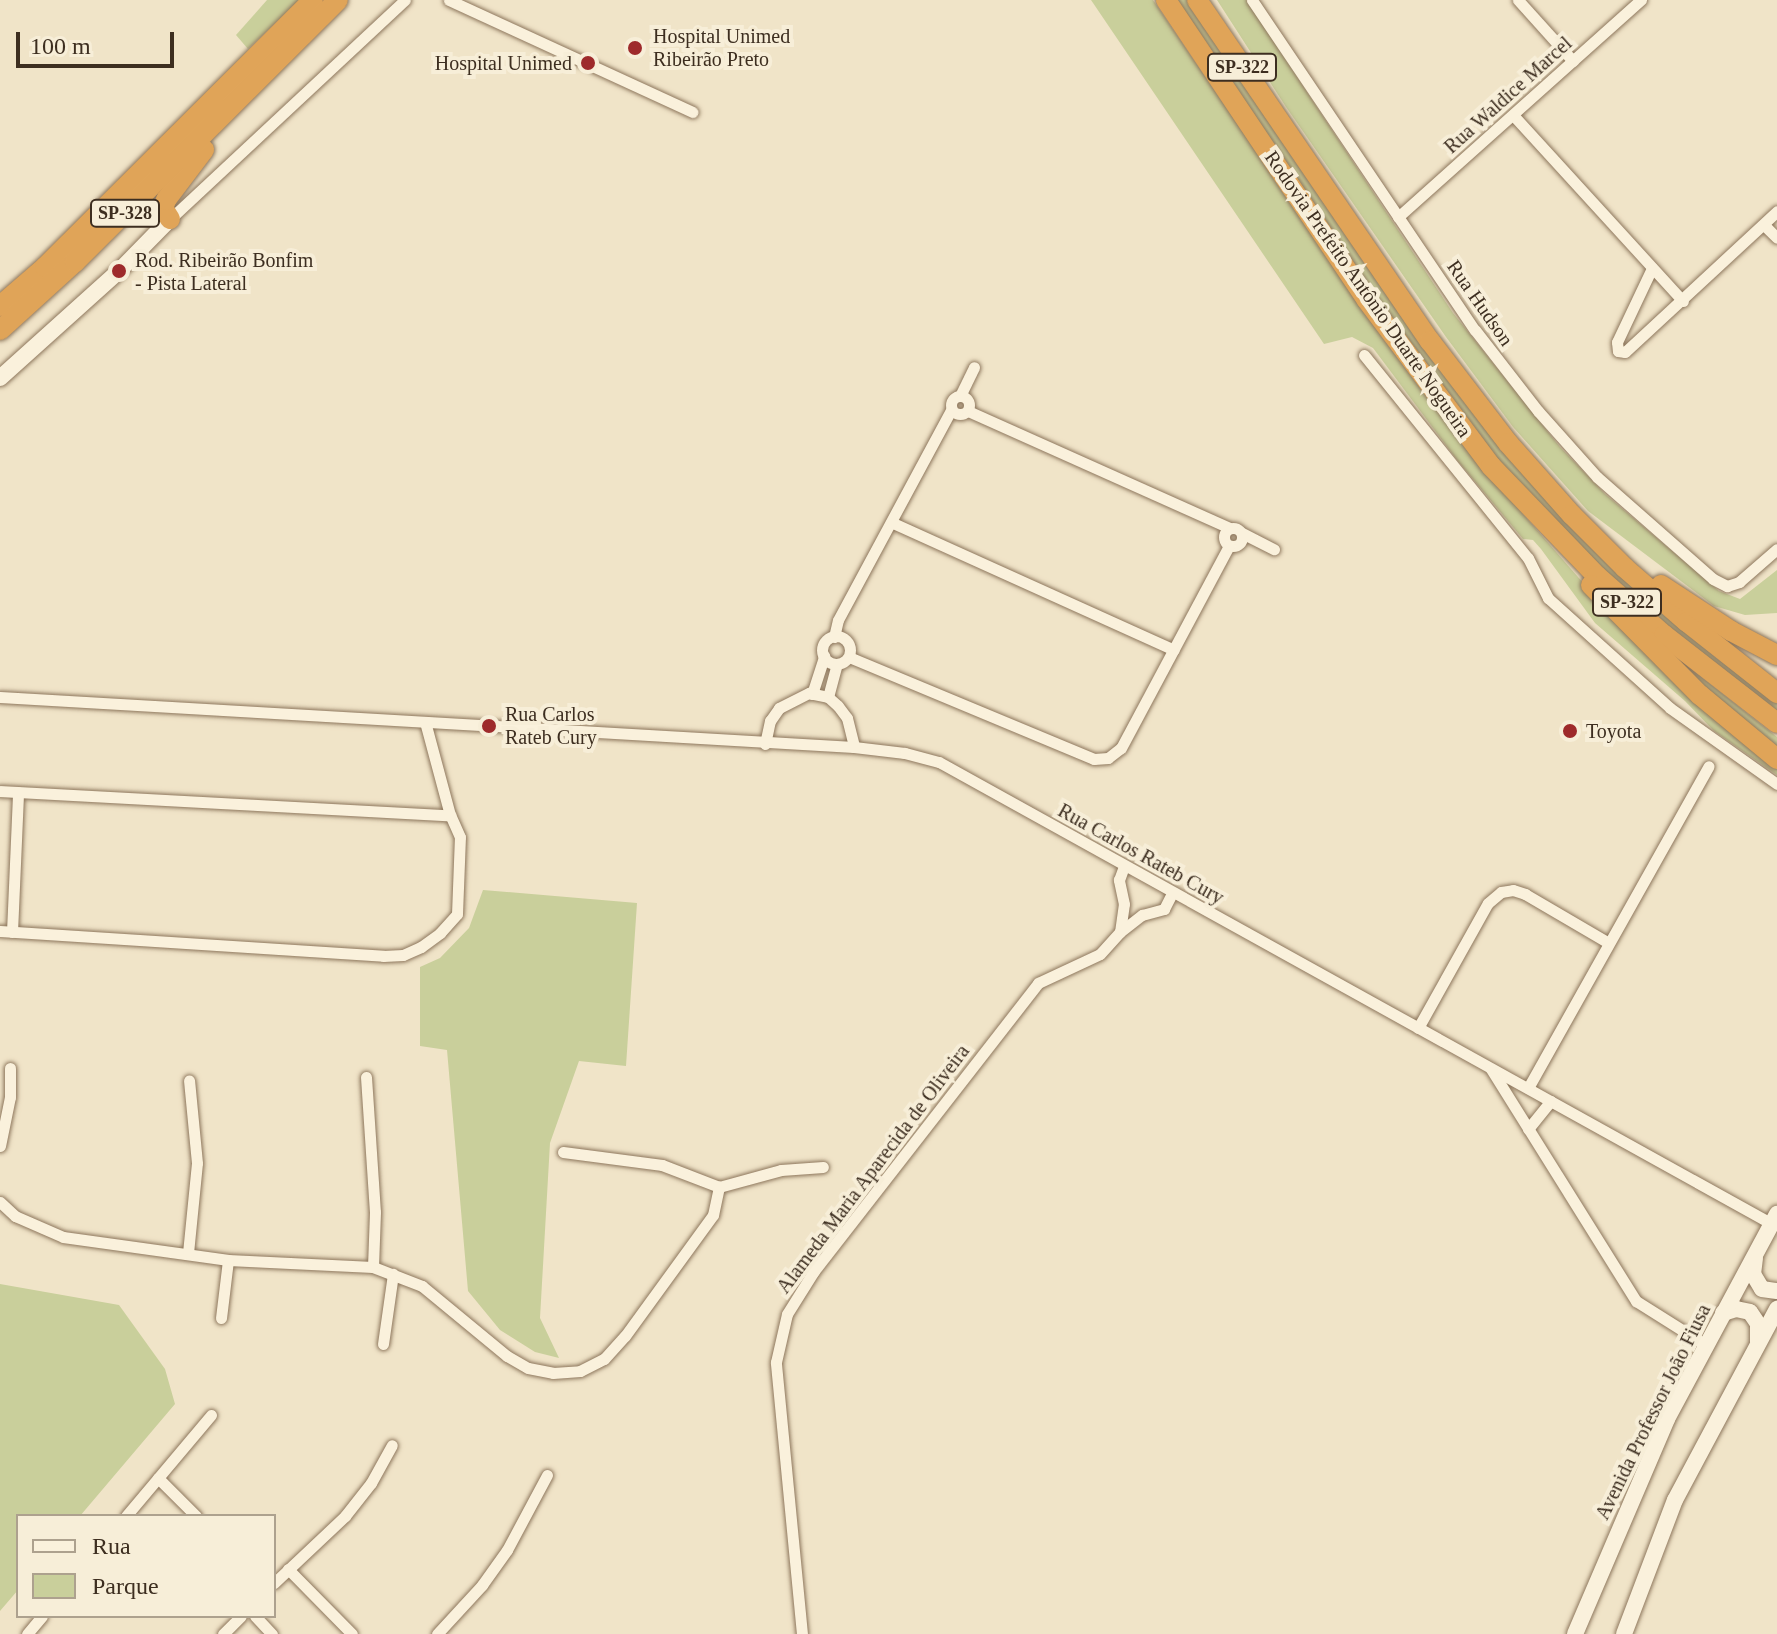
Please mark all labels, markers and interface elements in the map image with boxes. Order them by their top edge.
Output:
scale bar [20,16,178,66]
place label: Hospital Unimed Ribeirão Preto [653,24,790,71]
street label: Rua Waldice Marcel [1439,31,1577,159]
text: 100 m [30,33,91,59]
marker: Hospital Unimed Ribeirão Preto [624,37,646,59]
place label: Hospital Unimed [435,51,572,75]
road number: SP-322 [1206,53,1278,81]
marker: Hospital Unimed [579,54,597,72]
street label: Rodovia Prefeito Antônio Duarte Nogueira [1259,146,1477,442]
road number: SP-328 [89,199,161,227]
place label: Rod. Ribeirão Bonfim - Pista Lateral [135,248,313,295]
street label: Rua Hudson [1442,255,1518,351]
marker: Rod. Ribeirão Bonfim - Pista Lateral [110,262,128,280]
road number: SP-322 [1591,588,1663,616]
place label: Rua Carlos Rateb Cury [505,702,597,749]
marker: Rua Carlos Rateb Cury [480,717,498,735]
place label: Toyota [1586,719,1641,743]
marker: Toyota [1561,722,1579,740]
street label: Rua Carlos Rateb Cury [1054,798,1228,910]
street label: Alameda Maria Aparecida de Oliveira [771,1039,975,1299]
street label: Avenida Professor João Fiusa [1590,1300,1716,1524]
legend [16,1514,276,1618]
text: Rua [92,1533,131,1559]
text: Parque [92,1573,159,1599]

